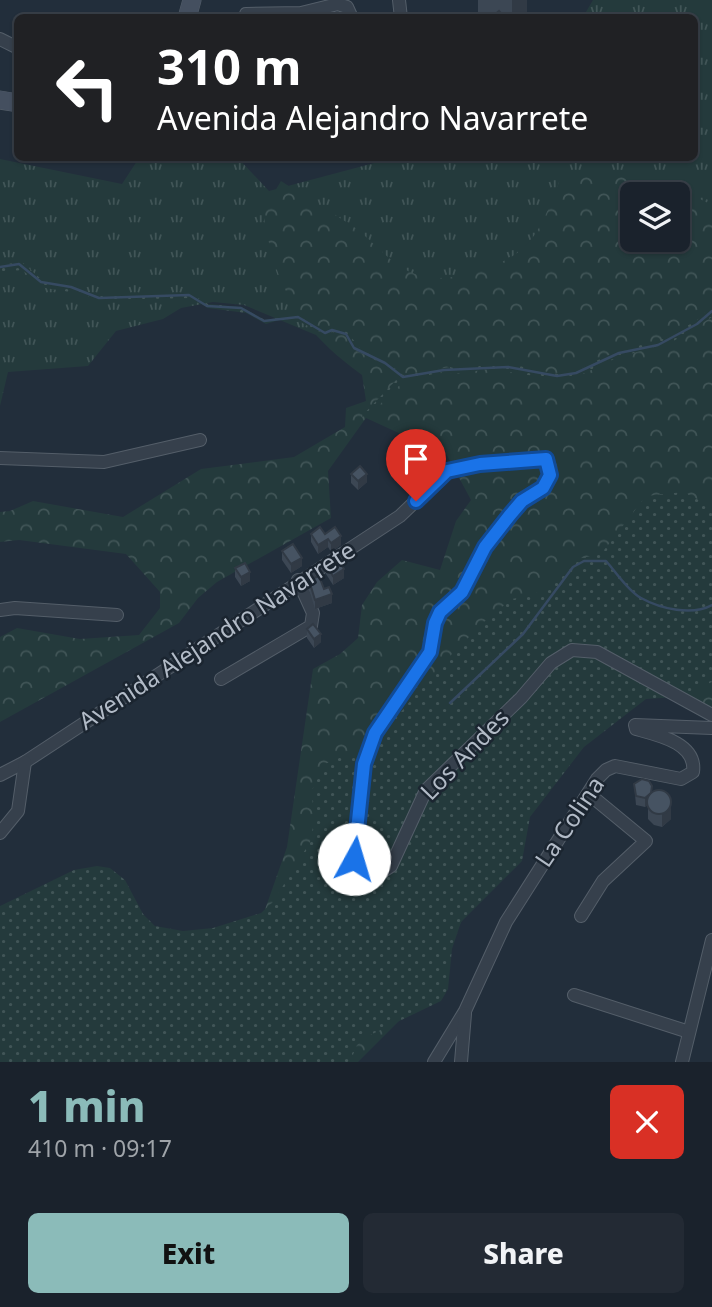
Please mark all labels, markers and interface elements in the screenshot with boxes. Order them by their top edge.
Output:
text: 310 m [157,33,302,99]
icon: left [42,42,133,133]
text: Avenida Alejandro Navarrete [157,96,588,139]
map controls [620,182,690,252]
button: layers [620,182,690,252]
pin [386,429,446,501]
icon: arrive [397,440,435,478]
street label: Avenida Alejandro Navarrete [72,533,361,737]
street label: Los Andes [412,701,516,807]
street label: La Colina [526,769,611,873]
position arrow [317,822,391,896]
text: 1 min [28,1077,145,1134]
button: close [610,1085,684,1159]
text: 410 m · 09:17 [28,1132,172,1164]
button: Exit [28,1213,349,1293]
button: Share [363,1213,684,1293]

